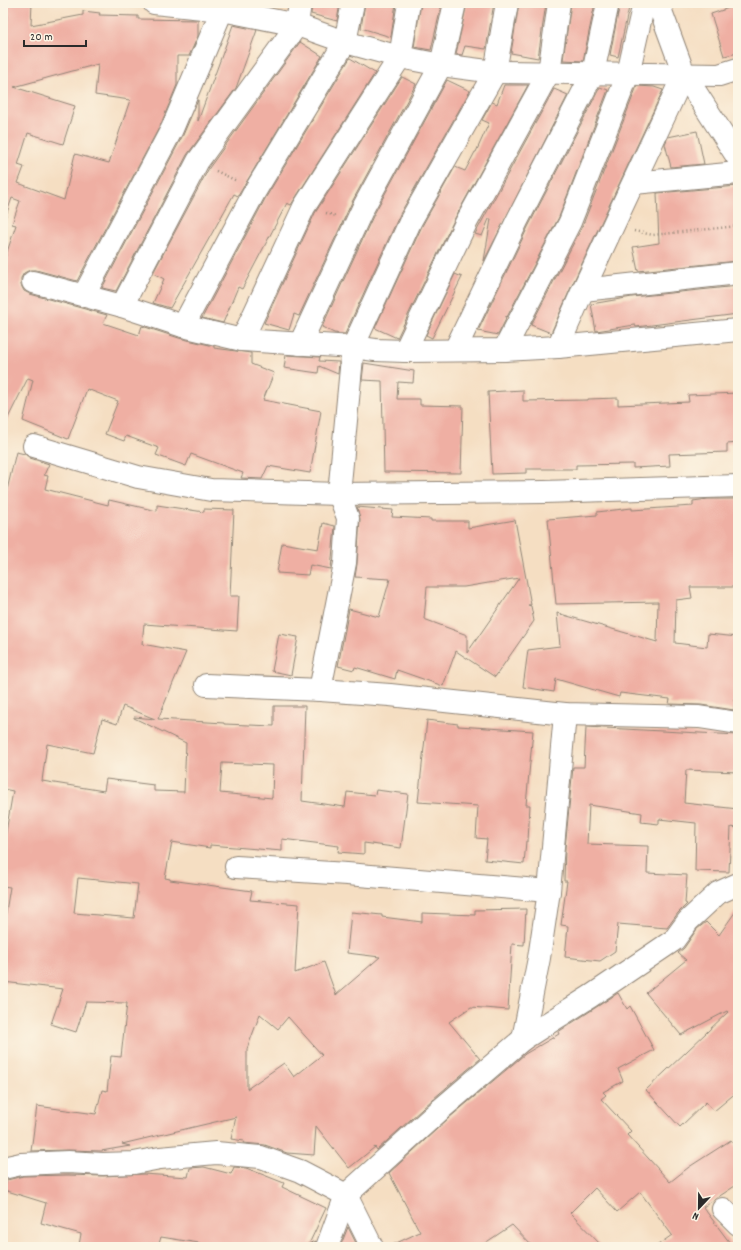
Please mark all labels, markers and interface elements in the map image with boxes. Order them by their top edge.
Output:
scale bar [24,22,86,48]
text: 20 m [30,29,53,46]
north arrow [679,1188,719,1228]
text: N [690,1207,702,1224]

